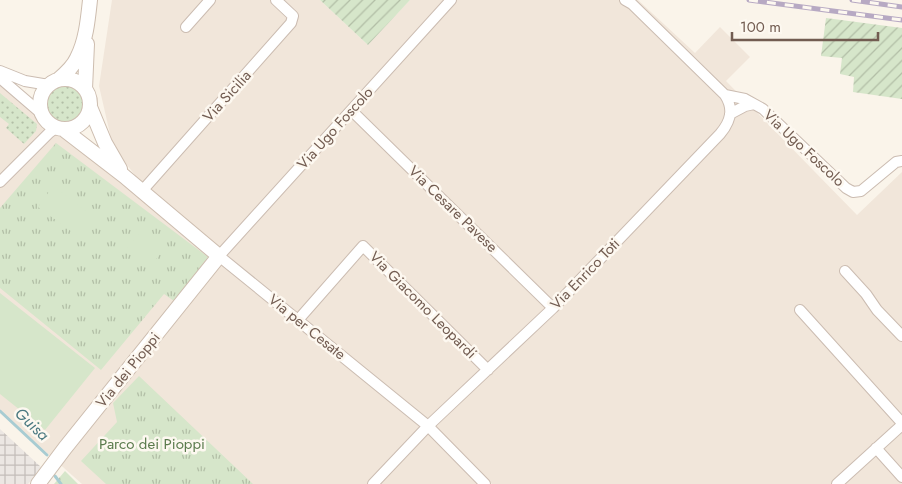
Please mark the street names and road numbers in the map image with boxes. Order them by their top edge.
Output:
street label: Via Sicilia [198,65,256,127]
street label: Via Ugo Foscolo [292,82,378,174]
street label: Via Ugo Foscolo [758,104,850,192]
street label: Via Cesare Pavese [403,161,503,258]
street label: Via Enrico Toti [545,233,625,315]
street label: Via Giacomo Leopardi [364,246,482,364]
street label: Via per Cesate [264,289,351,365]
street label: Via dei Pioppi [91,328,165,412]

